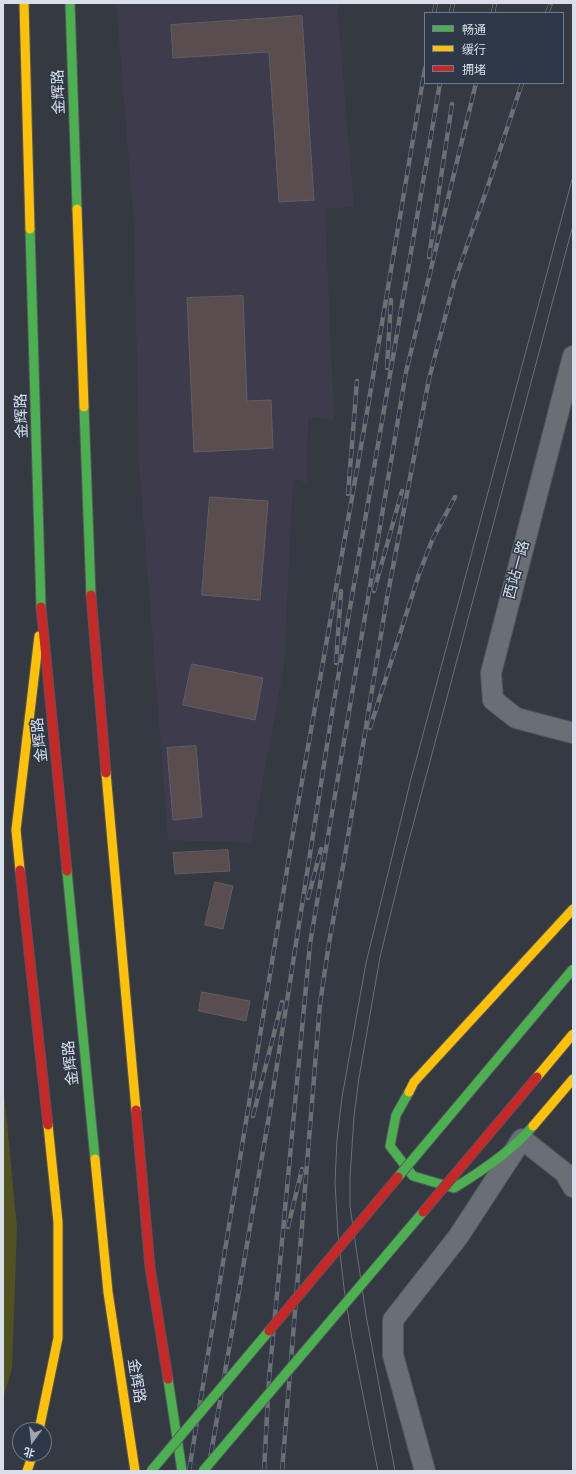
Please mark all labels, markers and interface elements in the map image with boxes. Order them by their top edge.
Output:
legend [424,12,564,84]
text: 畅通 [462,22,486,37]
text: 缓行 [462,42,486,57]
text: 拥堵 [462,62,486,77]
street label: 金辉路 [49,69,69,115]
street label: 金辉路 [12,393,32,439]
street label: 西站一路 [501,539,533,601]
street label: 金辉路 [29,717,51,763]
street label: 金辉路 [60,1040,82,1086]
street label: 金辉路 [124,1357,148,1405]
north arrow [12,1422,52,1462]
text: 北 [22,1444,36,1461]

